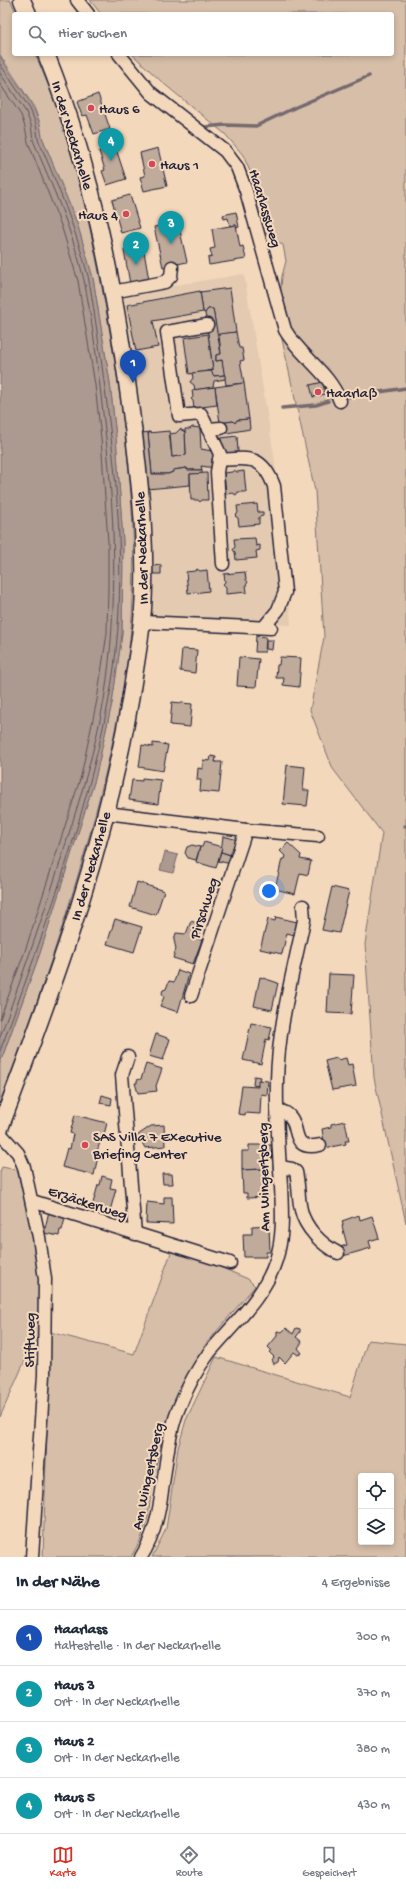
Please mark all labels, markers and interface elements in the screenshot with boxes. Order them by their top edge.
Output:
search box [12,12,394,56]
icon: search [26,23,48,45]
text: Hier suchen [58,25,127,43]
street label: In der Neckarhelle [46,79,96,192]
place label: Haus 6 [99,101,140,119]
marker: Haus 6 [86,103,96,113]
pin: 4 [98,128,124,161]
place label: Haus 1 [160,157,199,175]
marker: Haus 1 [147,159,157,169]
street label: Haarlassweg [244,167,285,250]
place label: Haus 4 [78,207,118,225]
marker: Haus 4 [121,209,131,219]
pin: 3 [158,211,184,244]
pin: 2 [123,232,149,265]
pin: 1 [120,350,146,383]
place label: Haarlaß [326,385,377,403]
marker: Haarlaß [313,387,323,397]
street label: In der Neckarhelle [132,491,154,605]
street label: In der Neckarhelle [68,810,116,923]
street label: Pirschweg [186,876,223,943]
your location [259,881,279,901]
street label: Am Wingertsberg [255,1122,275,1232]
place label: SAS Villa 7 Executive Briefing Center [92,1129,222,1164]
marker: SAS Villa 7 Executive Briefing Center [80,1140,90,1150]
street label: Erzäckerweg [45,1183,129,1225]
street label: Stiftweg [22,1312,40,1368]
street label: Am Wingertsberg [129,1421,169,1532]
map controls [358,1473,394,1545]
button: locate [358,1473,394,1509]
button: layers [358,1509,394,1545]
text: In der Nähe [16,1573,99,1593]
text: 4 Ergebnisse [322,1576,390,1591]
text: Haarlass [54,1621,107,1639]
text: 1 [26,1630,32,1645]
text: 300 m [356,1630,390,1645]
text: Haltestelle · In der Neckarhelle [54,1639,221,1654]
text: Haus 3 [54,1677,95,1695]
text: 2 [26,1686,32,1701]
text: 370 m [357,1686,390,1701]
text: Ort · In der Neckarhelle [54,1695,180,1710]
text: Haus 2 [54,1733,94,1751]
text: 3 [26,1742,32,1757]
text: 380 m [356,1742,390,1757]
text: Ort · In der Neckarhelle [54,1751,180,1766]
text: Haus 5 [54,1789,95,1807]
text: 4 [26,1798,32,1813]
text: 430 m [357,1798,390,1813]
text: Ort · In der Neckarhelle [54,1807,180,1822]
tab: Karte [50,1844,76,1880]
tab: Route [176,1844,203,1880]
tab: Gespeichert [302,1844,356,1880]

